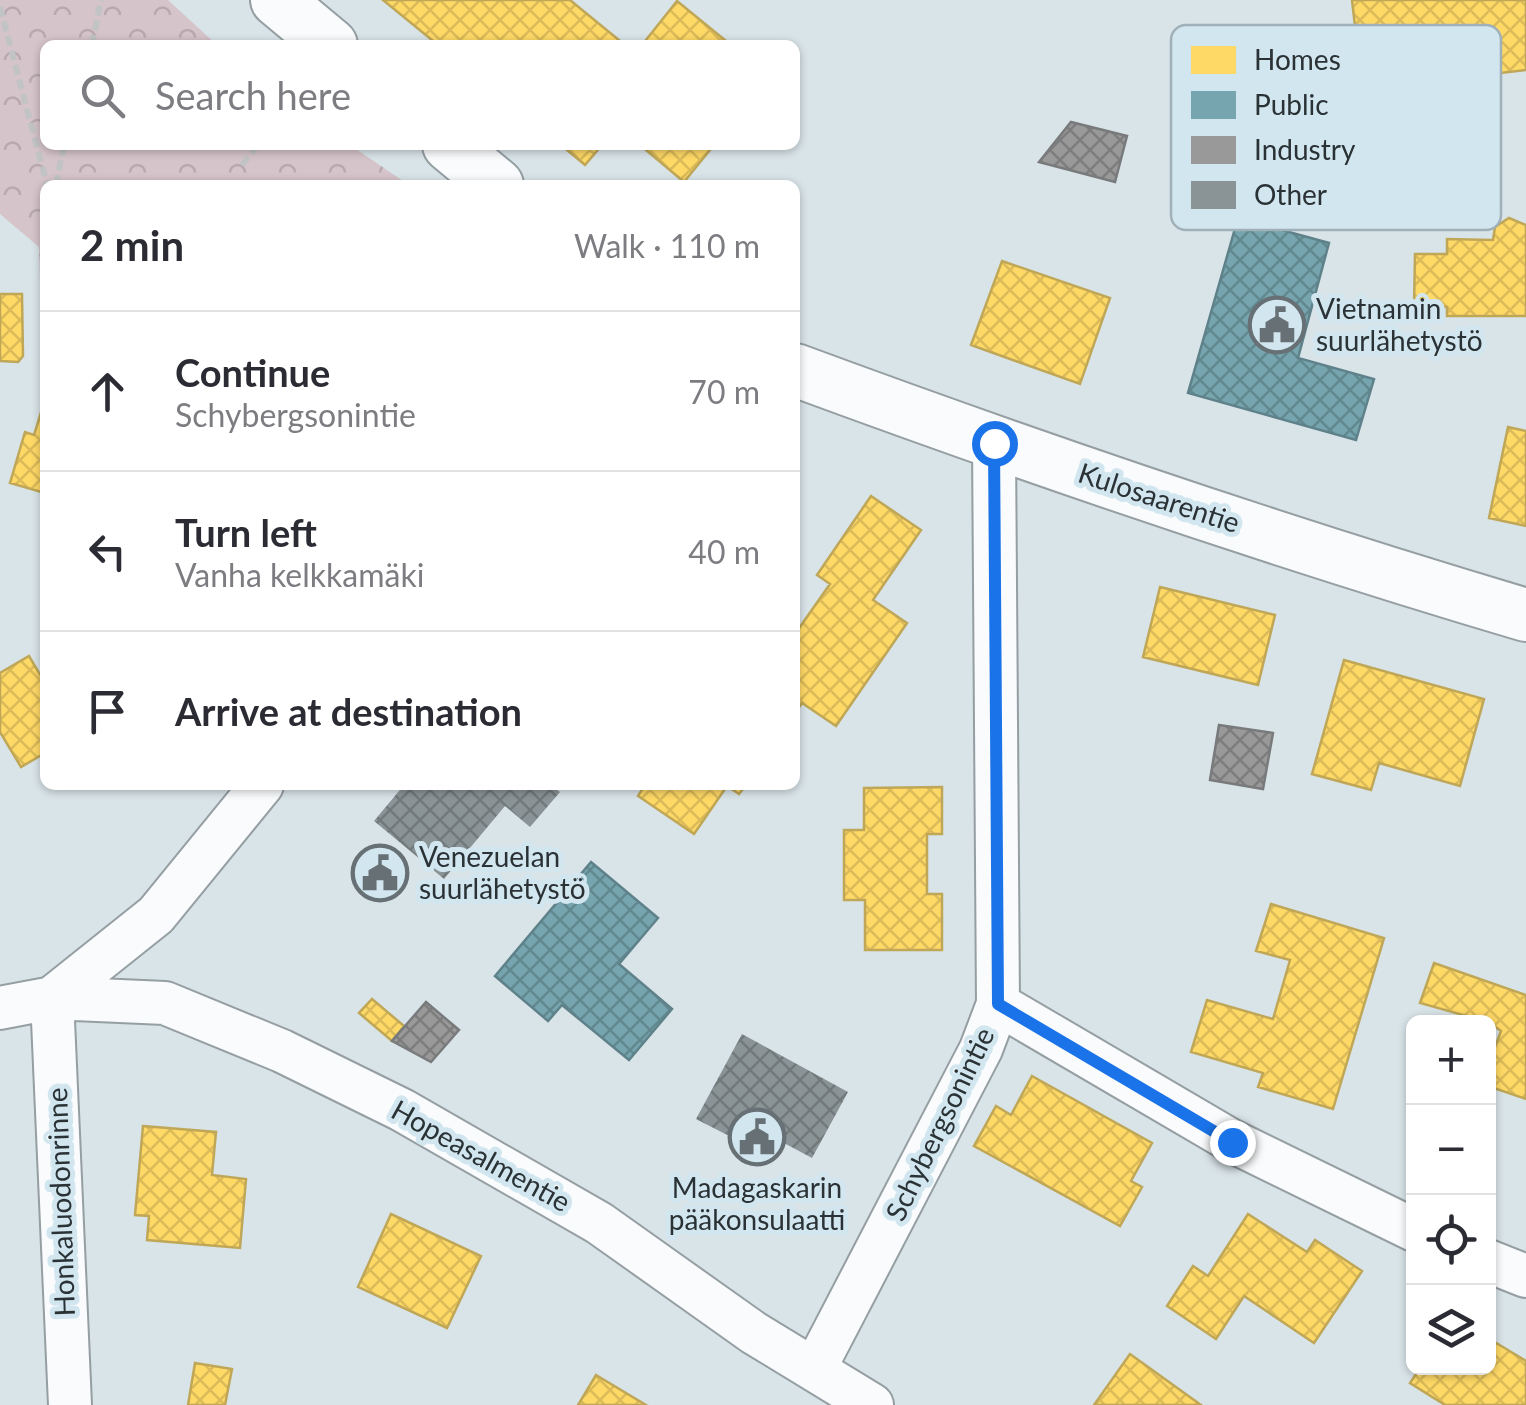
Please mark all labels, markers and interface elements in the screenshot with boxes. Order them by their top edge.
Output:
legend [1171,25,1501,230]
search box [40,40,800,150]
text: Homes [1254,42,1341,76]
icon: search [75,68,130,123]
text: Search here [155,72,351,118]
text: Public [1254,87,1329,121]
text: Industry [1254,132,1356,166]
text: Other [1254,177,1327,211]
text: 2 min [80,220,184,270]
text: Walk · 110 m [574,226,760,265]
place label: Vietnamin suurlähetystö [1316,291,1483,357]
public building icon: Vietnamin suurlähetystö [1247,295,1307,355]
text: Continue [175,349,330,395]
icon: ahead [80,364,135,419]
text: 70 m [688,372,760,411]
text: Schybergsonintie [175,395,416,434]
route start [972,421,1018,467]
street label: Kulosaarentie [1074,455,1244,539]
text: Turn left [175,509,317,555]
icon: left [80,524,135,579]
text: 40 m [688,532,760,571]
text: Vanha kelkkamäki [175,555,424,594]
icon: arrive [80,684,135,739]
text: Arrive at destination [175,688,522,734]
place label: Venezuelan suurlähetystö [419,839,586,905]
public building icon: Venezuelan suurlähetystö [350,843,410,903]
map controls [1406,1015,1496,1375]
button: + [1406,1015,1496,1105]
street label: Schybergsonintie [878,1021,1001,1226]
street label: Honkaluodonrinne [39,1087,81,1317]
street label: Hopeasalmentie [386,1092,577,1218]
button: − [1406,1105,1496,1195]
public building icon: Madagaskarin pääkonsulaatti [727,1107,787,1167]
route end [1210,1120,1256,1166]
place label: Madagaskarin pääkonsulaatti [669,1170,845,1236]
button: locate [1406,1195,1496,1285]
button: layers [1406,1285,1496,1375]

